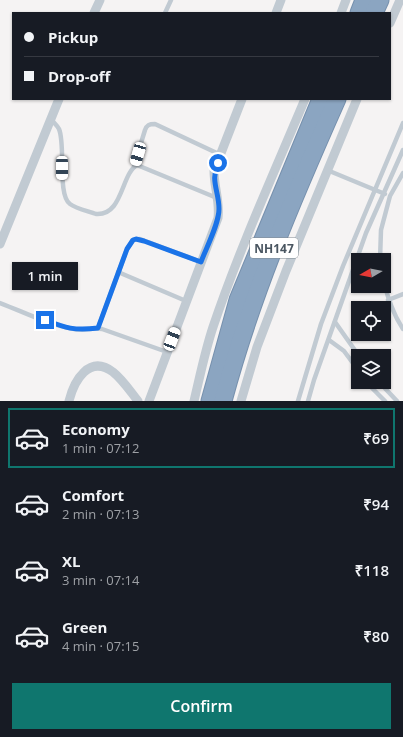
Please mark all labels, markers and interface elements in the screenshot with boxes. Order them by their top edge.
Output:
text: Pickup [48,27,98,47]
text: Drop-off [48,66,110,86]
car [129,141,147,167]
route start [209,154,227,172]
car [56,156,68,180]
road number: NH147 [250,238,298,258]
north arrow [351,253,391,293]
map controls [351,253,391,389]
callout: 1 min [12,262,78,290]
text: 1 min [27,267,63,285]
button: locate [351,301,391,341]
route end [36,311,54,329]
car [162,326,182,352]
button: layers [351,349,391,389]
text: Economy [62,419,130,439]
icon: car [14,420,50,456]
text: ₹69 [363,428,389,448]
text: 1 min · 07:12 [62,439,139,457]
text: Comfort [62,485,124,505]
icon: car [14,486,50,522]
text: ₹94 [363,494,389,514]
text: 2 min · 07:13 [62,505,139,523]
text: XL [62,551,80,571]
icon: car [14,552,50,588]
text: ₹118 [355,560,389,580]
text: 3 min · 07:14 [62,571,139,589]
text: Green [62,617,107,637]
icon: car [14,618,50,654]
text: ₹80 [363,626,389,646]
text: 4 min · 07:15 [62,637,139,655]
button: Confirm [12,683,391,729]

